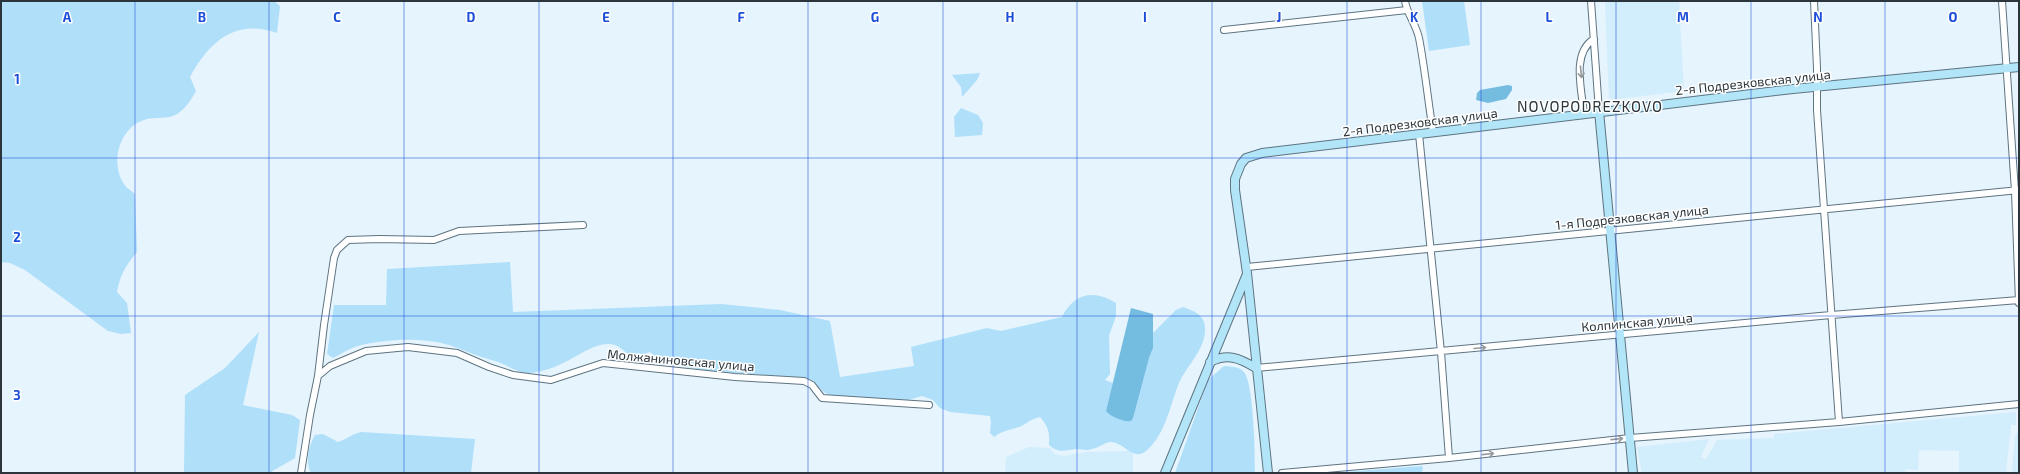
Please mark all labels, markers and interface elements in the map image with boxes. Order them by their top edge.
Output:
text: A [63,9,72,25]
text: B [198,9,206,25]
text: C [333,9,341,25]
text: D [467,9,476,25]
text: E [602,9,610,25]
text: F [737,9,745,25]
text: G [871,9,879,25]
text: H [1006,9,1015,25]
text: I [1143,9,1147,25]
text: J [1277,9,1281,25]
text: K [1410,9,1419,25]
text: L [1546,9,1553,25]
text: M [1677,9,1689,25]
text: N [1813,9,1823,25]
text: O [1949,9,1958,25]
one-way arrow [1577,65,1584,78]
street label: 2-я Подрезковская улица [1675,66,1831,98]
text: 1 [14,71,20,87]
district label: NOVOPODREZKOVO [1517,97,1663,115]
street label: 2-я Подрезковская улица [1342,105,1498,139]
street label: 1-я Подрезковская улица [1555,201,1709,233]
text: 2 [13,229,21,245]
street label: Колпинская улица [1581,309,1693,335]
one-way arrow [1473,345,1486,352]
street label: Молжаниновская улица [607,346,755,374]
text: 3 [13,387,21,403]
one-way arrow [1610,436,1623,443]
one-way arrow [1481,450,1494,458]

